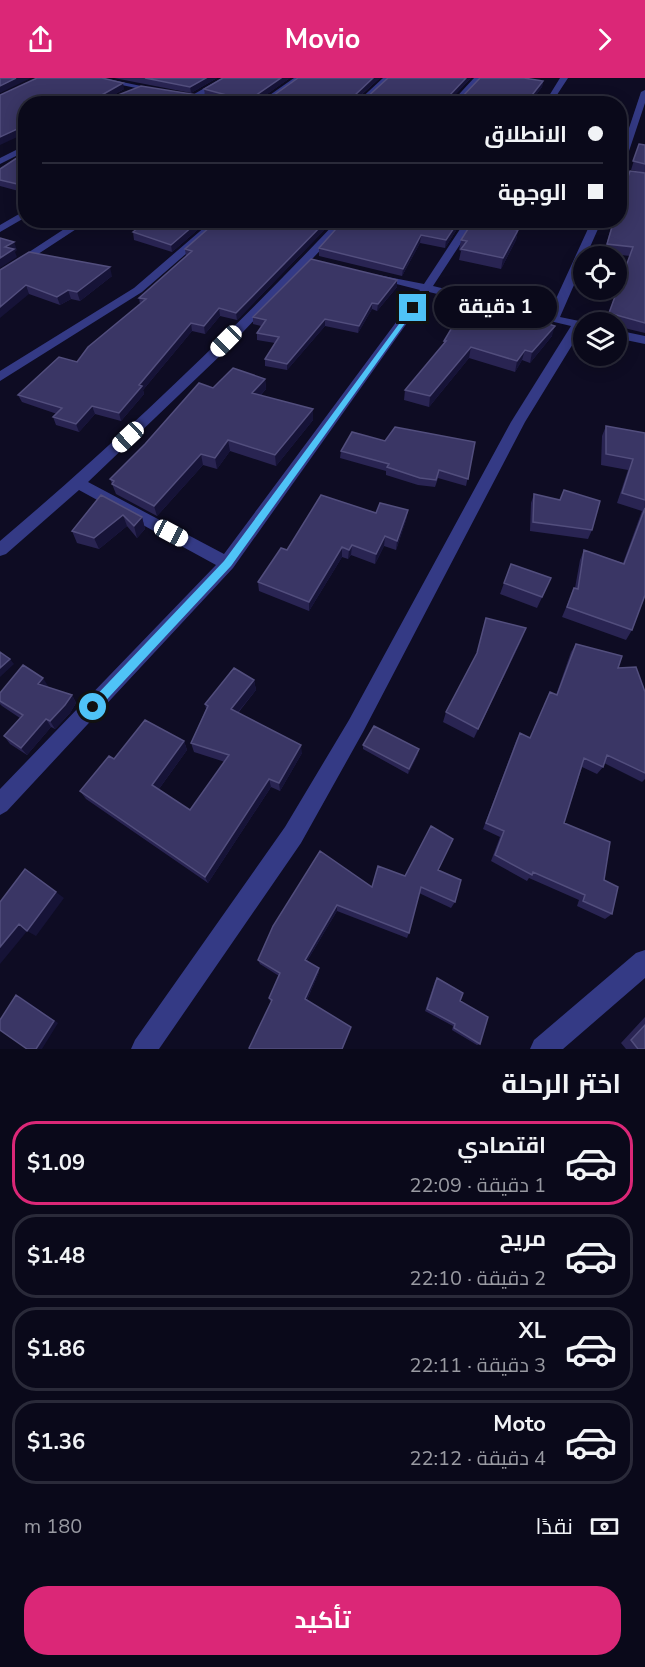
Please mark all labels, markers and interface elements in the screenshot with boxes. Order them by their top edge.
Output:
text: Movio [285,21,360,58]
icon: share [24,23,57,56]
icon: forward [588,23,621,56]
text: الانطلاق [484,120,567,150]
text: الوجهة [498,178,567,208]
map controls [573,246,627,366]
button: locate [573,246,627,300]
callout: 1 دقيقة [434,287,557,329]
text: 1 دقيقة [459,293,532,320]
route end [399,294,426,321]
button: layers [573,312,627,366]
car [207,322,245,360]
car [109,418,147,456]
car [151,517,191,549]
route start [79,693,106,720]
text: اختر الرحلة [501,1066,621,1103]
text: اقتصادي [457,1131,546,1161]
icon: car [564,1136,618,1190]
text: $1.09 [27,1148,85,1178]
text: 1 دقيقة · 22:09 [409,1172,546,1199]
text: مريح [500,1224,546,1254]
icon: car [564,1229,618,1283]
text: $1.48 [27,1241,85,1271]
text: 2 دقيقة · 22:10 [409,1265,546,1292]
text: XL [519,1316,546,1346]
icon: car [564,1322,618,1376]
text: $1.86 [27,1334,85,1364]
text: 3 دقيقة · 22:11 [409,1352,546,1379]
text: Moto [493,1409,546,1439]
icon: car [564,1415,618,1469]
text: $1.36 [27,1427,85,1457]
text: 4 دقيقة · 22:12 [409,1445,546,1472]
icon: cash [588,1510,621,1543]
text: نقدًا [535,1512,573,1542]
text: 180 m [24,1513,82,1540]
button: تأكيد [24,1586,621,1655]

